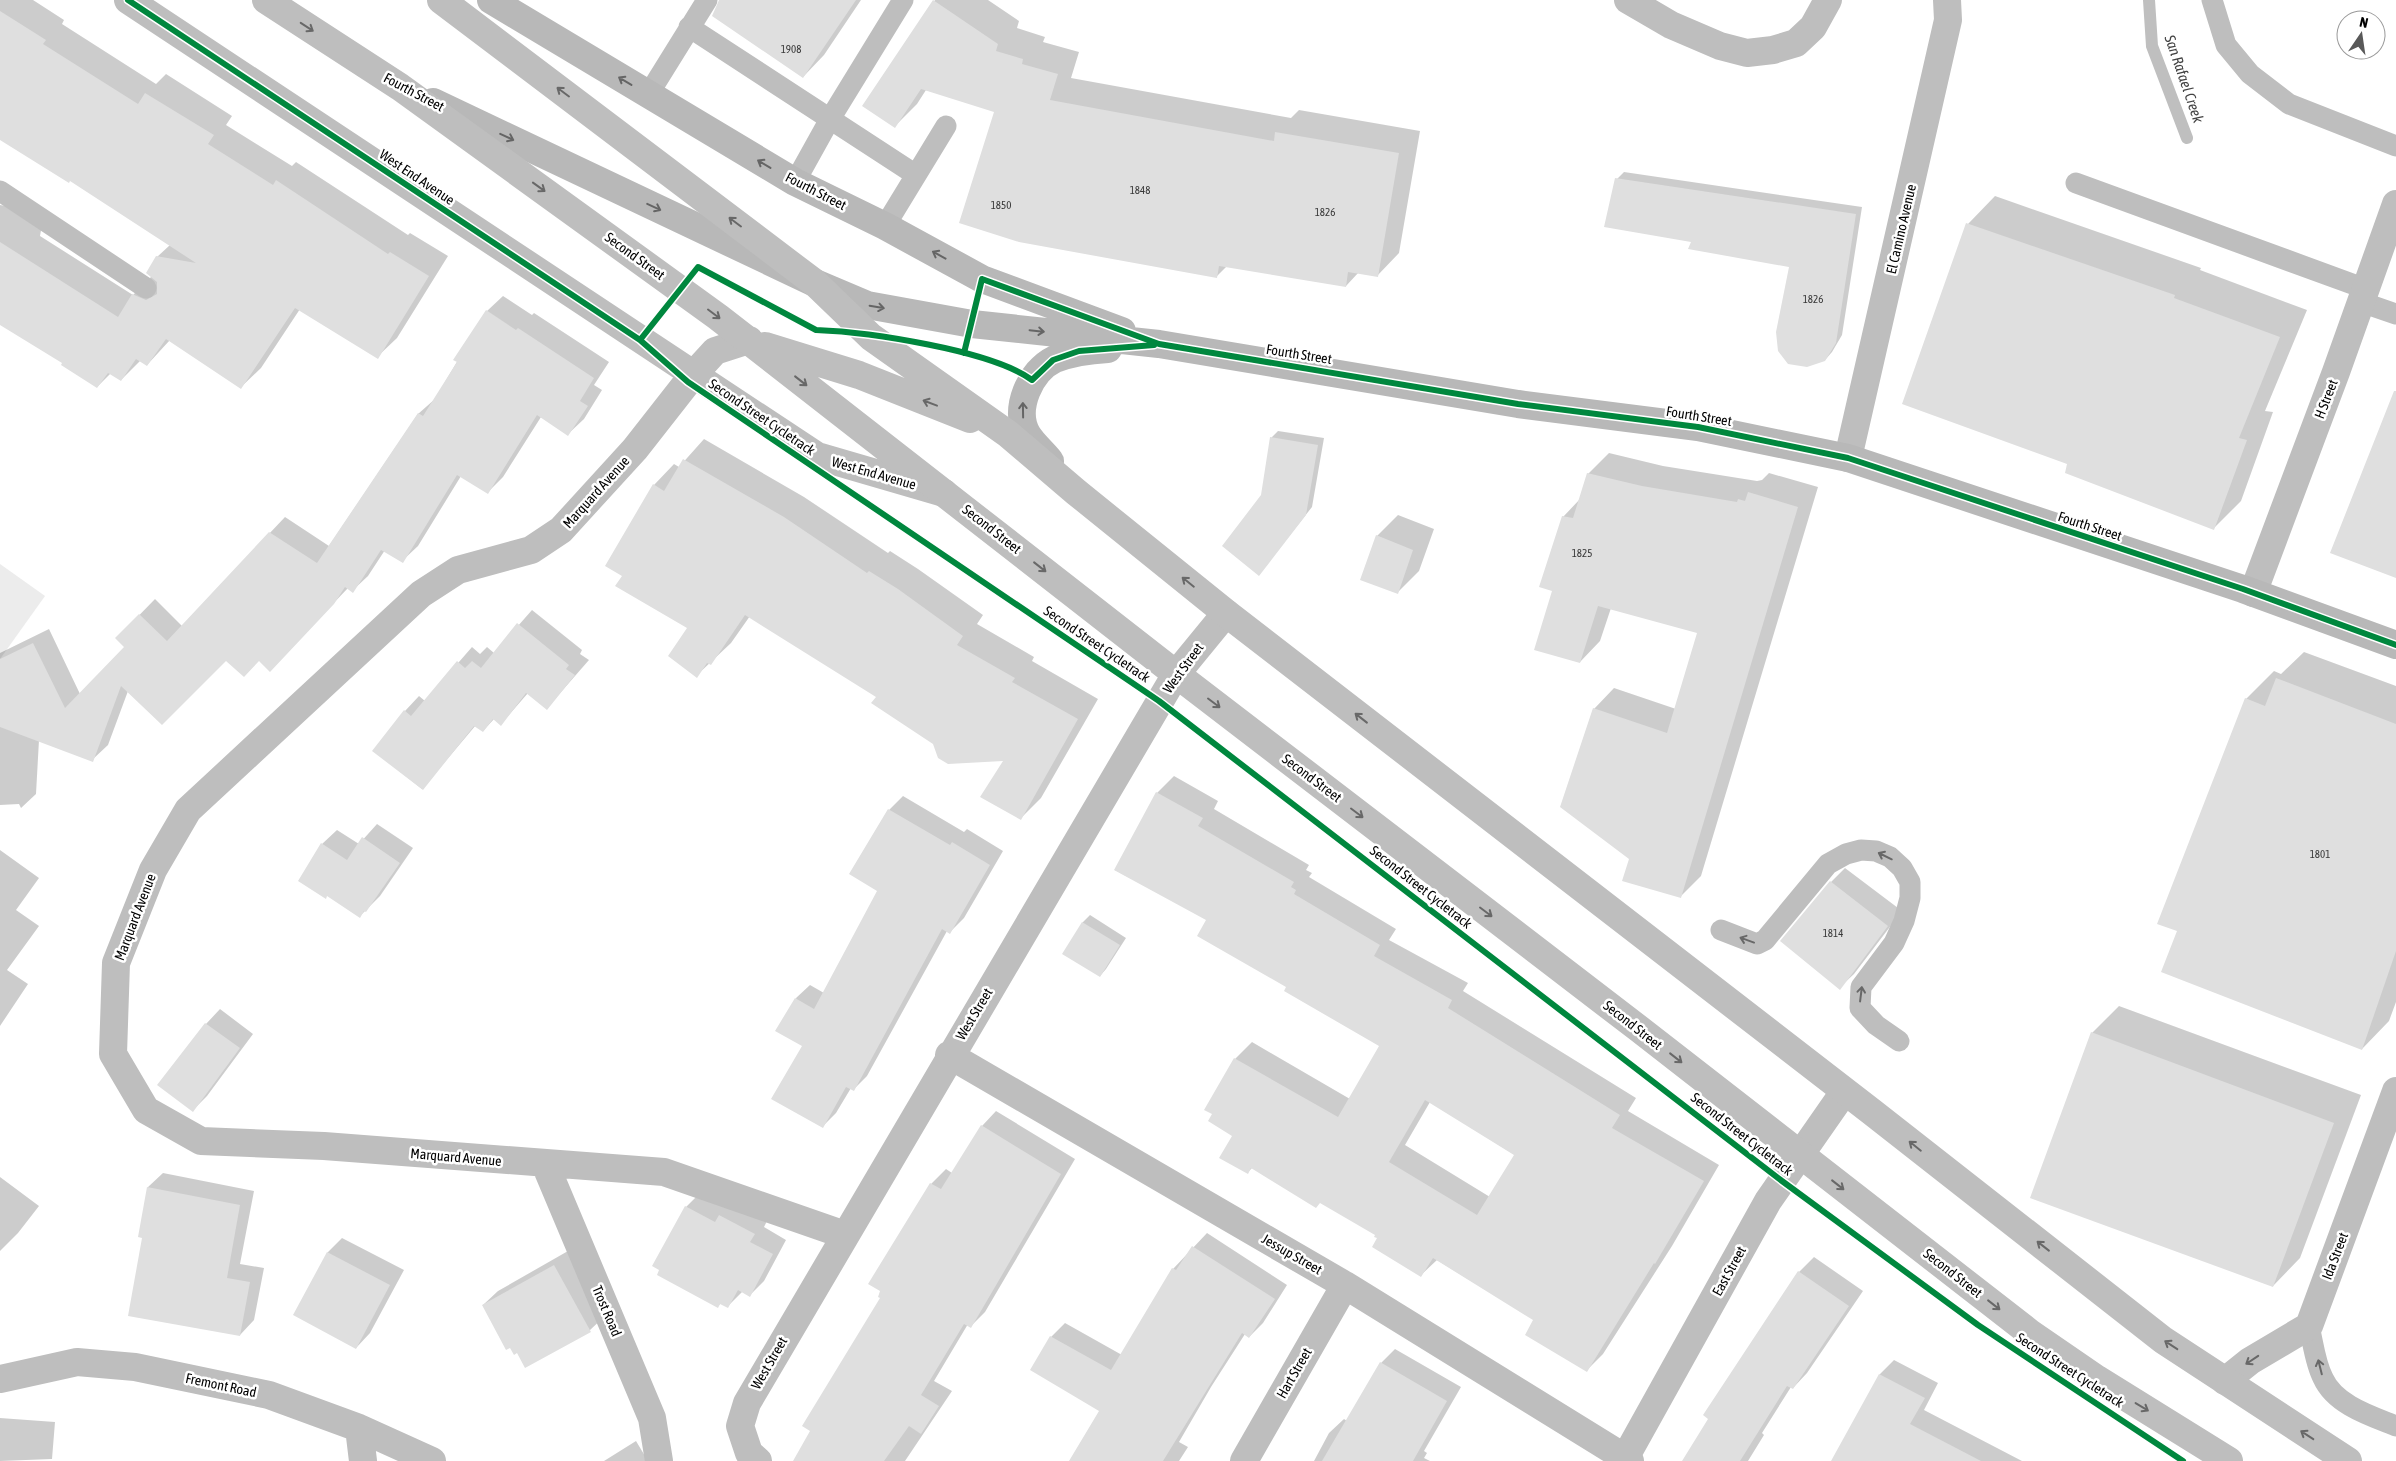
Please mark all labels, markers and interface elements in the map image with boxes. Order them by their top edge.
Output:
north arrow [2336,10,2386,60]
text: N [2358,14,2370,31]
one-way arrow [300,21,314,32]
water label: San Rafael Creek [2161,32,2208,125]
house number: 1908 [781,43,801,55]
street label: Fourth Street [381,69,447,115]
one-way arrow [618,75,632,85]
one-way arrow [556,87,570,97]
one-way arrow [499,133,514,143]
street label: West End Avenue [376,146,458,208]
one-way arrow [758,158,772,168]
street label: Fourth Street [783,169,849,213]
one-way arrow [532,182,546,192]
street label: El Camino Avenue [1883,183,1919,275]
house number: 1848 [1130,184,1150,196]
house number: 1850 [991,199,1011,211]
one-way arrow [646,203,661,212]
house number: 1826 [1315,206,1335,218]
one-way arrow [728,217,742,227]
street label: Second Street [602,229,668,283]
one-way arrow [932,250,947,260]
house number: 1826 [1803,293,1823,305]
one-way arrow [868,302,884,312]
one-way arrow [707,308,720,319]
one-way arrow [1029,326,1045,336]
street label: Fourth Street [1265,341,1333,367]
one-way arrow [794,375,807,386]
street label: Second Street Cycletrack [706,376,818,458]
street label: H Street [2311,377,2341,421]
one-way arrow [923,398,938,407]
one-way arrow [1018,402,1028,418]
street label: Fourth Street [1665,403,1733,429]
street label: Marquard Avenue [559,453,633,531]
street label: West End Avenue [830,453,918,493]
street label: Second Street [959,501,1025,557]
street label: Fourth Street [2056,508,2124,544]
house number: 1825 [1572,547,1592,559]
one-way arrow [1033,561,1046,572]
one-way arrow [1182,576,1195,587]
street label: Second Street Cycletrack [1041,603,1153,685]
street label: West Street [1160,640,1206,696]
one-way arrow [1207,698,1220,709]
one-way arrow [1355,713,1368,724]
street label: Second Street [1279,751,1345,805]
one-way arrow [1350,807,1363,818]
street label: Second Street Cycletrack [1367,842,1475,932]
house number: 1801 [2310,848,2330,860]
one-way arrow [1878,850,1893,860]
street label: Marquard Avenue [111,871,159,963]
one-way arrow [1479,906,1492,917]
house number: 1814 [1823,927,1843,939]
one-way arrow [1740,935,1755,944]
street label: West Street [952,985,996,1043]
one-way arrow [1856,986,1866,1002]
street label: Second Street [1600,997,1666,1053]
one-way arrow [1669,1053,1682,1064]
street label: Second Street Cycletrack [1688,1089,1796,1179]
one-way arrow [1908,1140,1921,1151]
street label: Marquard Avenue [410,1145,502,1169]
one-way arrow [1831,1179,1844,1190]
street label: Jessup Street [1259,1230,1325,1278]
street label: Ida Street [2319,1230,2351,1282]
one-way arrow [2037,1240,2050,1251]
street label: East Street [1709,1243,1749,1299]
street label: Second Street [1920,1245,1986,1301]
street label: Trost Road [589,1283,625,1339]
one-way arrow [1987,1300,2000,1311]
street label: Second Street Cycletrack [2013,1329,2127,1411]
street label: West Street [748,1334,790,1392]
one-way arrow [2164,1340,2178,1350]
street label: Hart Street [1273,1345,1315,1401]
one-way arrow [2246,1355,2260,1365]
one-way arrow [2314,1359,2324,1375]
street label: Fremont Road [184,1370,258,1400]
one-way arrow [2135,1402,2149,1412]
one-way arrow [2300,1429,2314,1439]

